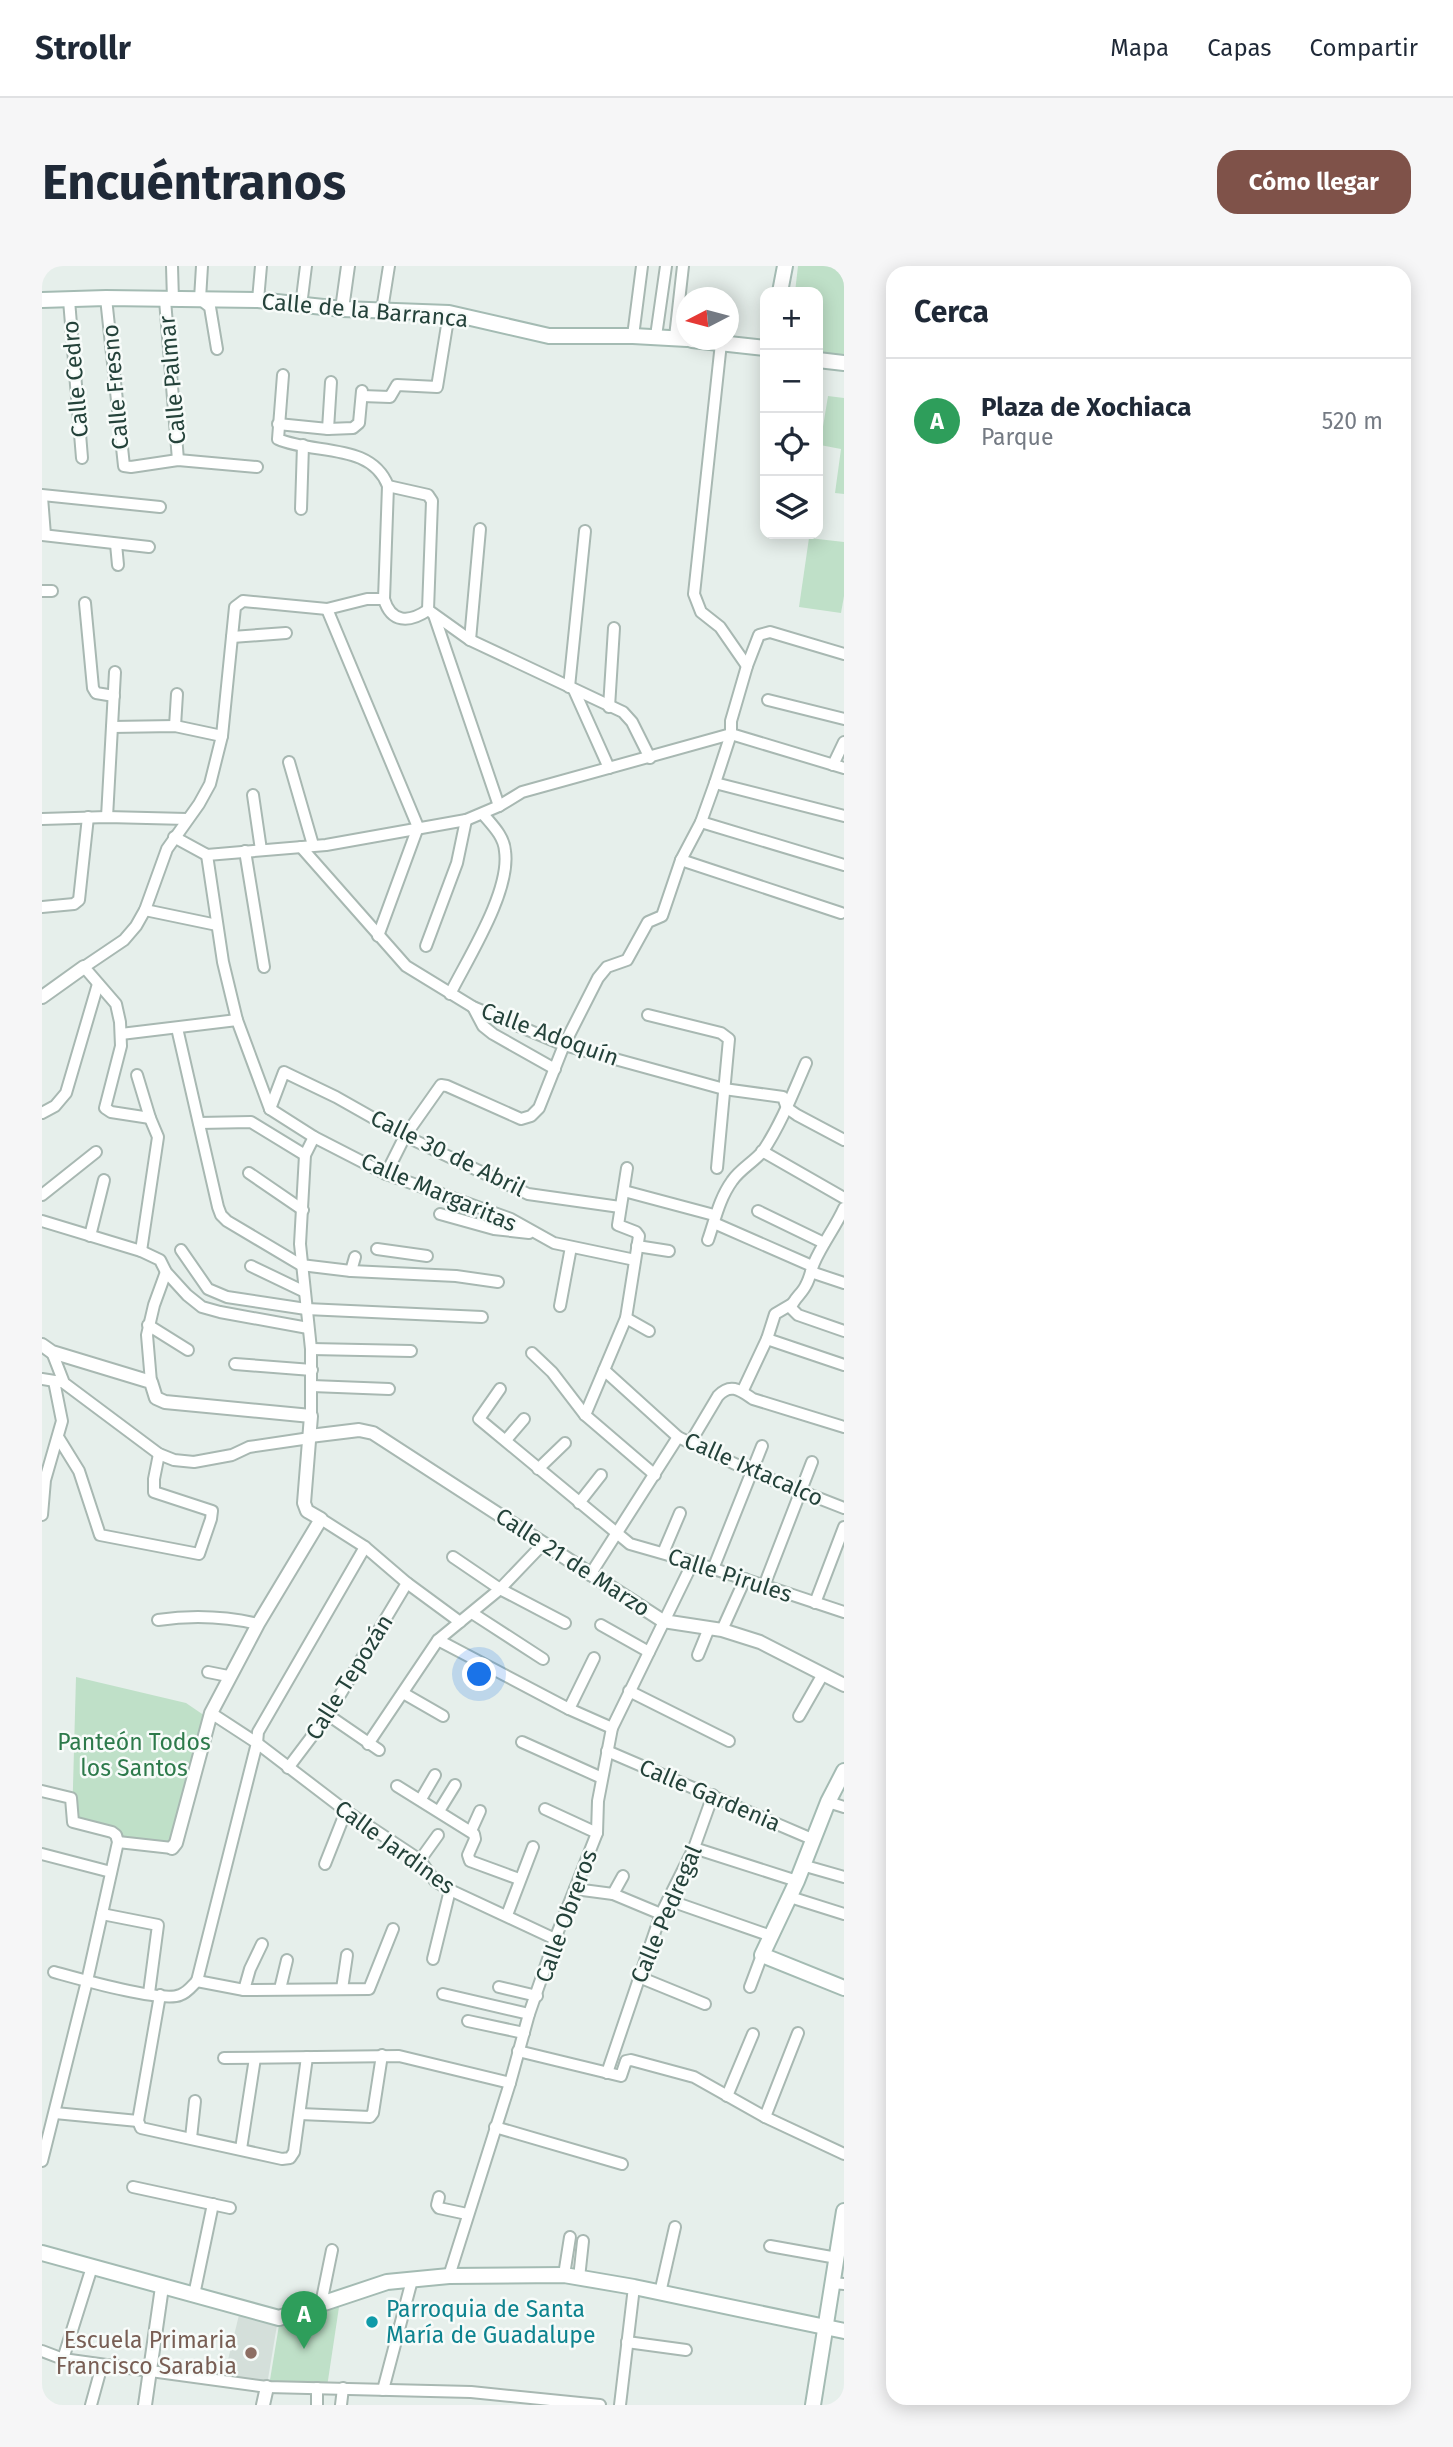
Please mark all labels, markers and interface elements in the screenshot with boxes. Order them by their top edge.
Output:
text: Strollr [35,28,131,68]
text: Mapa [1110,34,1169,62]
text: Capas [1207,34,1271,62]
text: Compartir [1309,34,1418,62]
button: Cómo llegar [1217,150,1411,214]
text: Encuéntranos [42,153,346,212]
street label: Calle de la Barranca [261,287,469,333]
north arrow [676,287,739,350]
map controls [760,287,823,539]
button: + [760,287,823,350]
text: Cerca [914,294,989,330]
street label: Calle Palmar [152,314,192,446]
street label: Calle Cedro [56,319,94,439]
street label: Calle Fresno [96,323,134,451]
button: − [760,350,823,413]
text: Plaza de Xochiaca [981,392,1192,423]
text: A [930,407,944,435]
text: 520 m [1322,407,1383,435]
button: locate [760,413,823,476]
text: Parque [981,423,1053,451]
button: layers [760,476,823,539]
street label: Calle Adoquín [477,996,623,1072]
street label: Calle 30 de Abril [366,1103,530,1203]
street label: Calle Margaritas [357,1147,521,1237]
street label: Calle Ixtacalco [680,1426,828,1512]
street label: Calle 21 de Marzo [490,1502,656,1622]
street label: Calle Pirules [664,1542,796,1608]
street label: Calle Tepozán [299,1609,399,1745]
your location [462,1657,496,1691]
park label: Panteón Todos los Santos [57,1728,211,1782]
street label: Calle Gardenia [635,1753,785,1837]
street label: Calle Jardines [329,1794,461,1900]
street label: Calle Pedregal [624,1841,708,1987]
street label: Calle Obreros [529,1846,603,1986]
pin: A [281,2291,327,2349]
place label: Parroquia de Santa María de Guadalupe [386,2295,596,2349]
marker: Parroquia de Santa María de Guadalupe [364,2314,380,2330]
place label: Escuela Primaria Francisco Sarabia [56,2326,237,2380]
marker: Escuela Primaria Francisco Sarabia [243,2345,259,2361]

